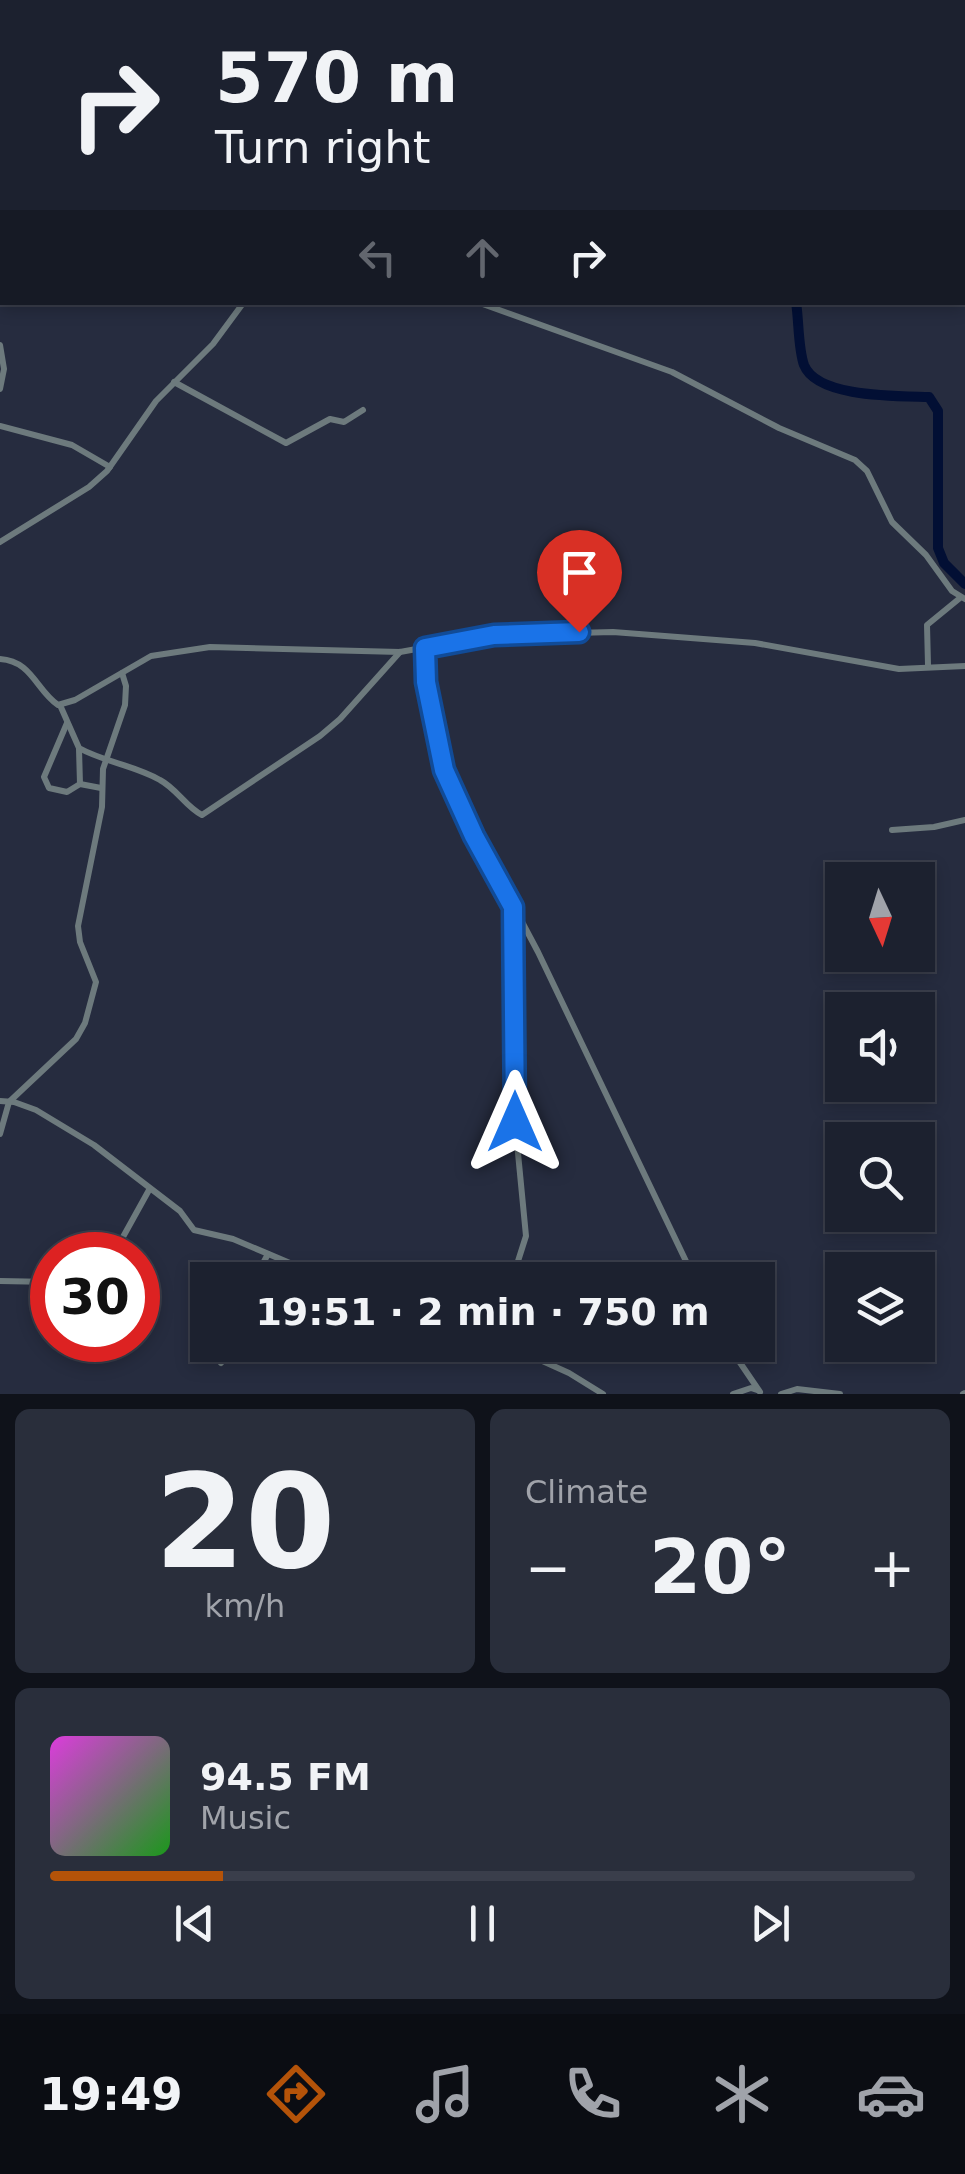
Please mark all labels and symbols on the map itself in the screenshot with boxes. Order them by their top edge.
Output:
pin [537,530,622,633]
north arrow [825,862,935,972]
position arrow [463,1070,567,1174]
speed limit sign: 30 [30,1232,160,1362]

